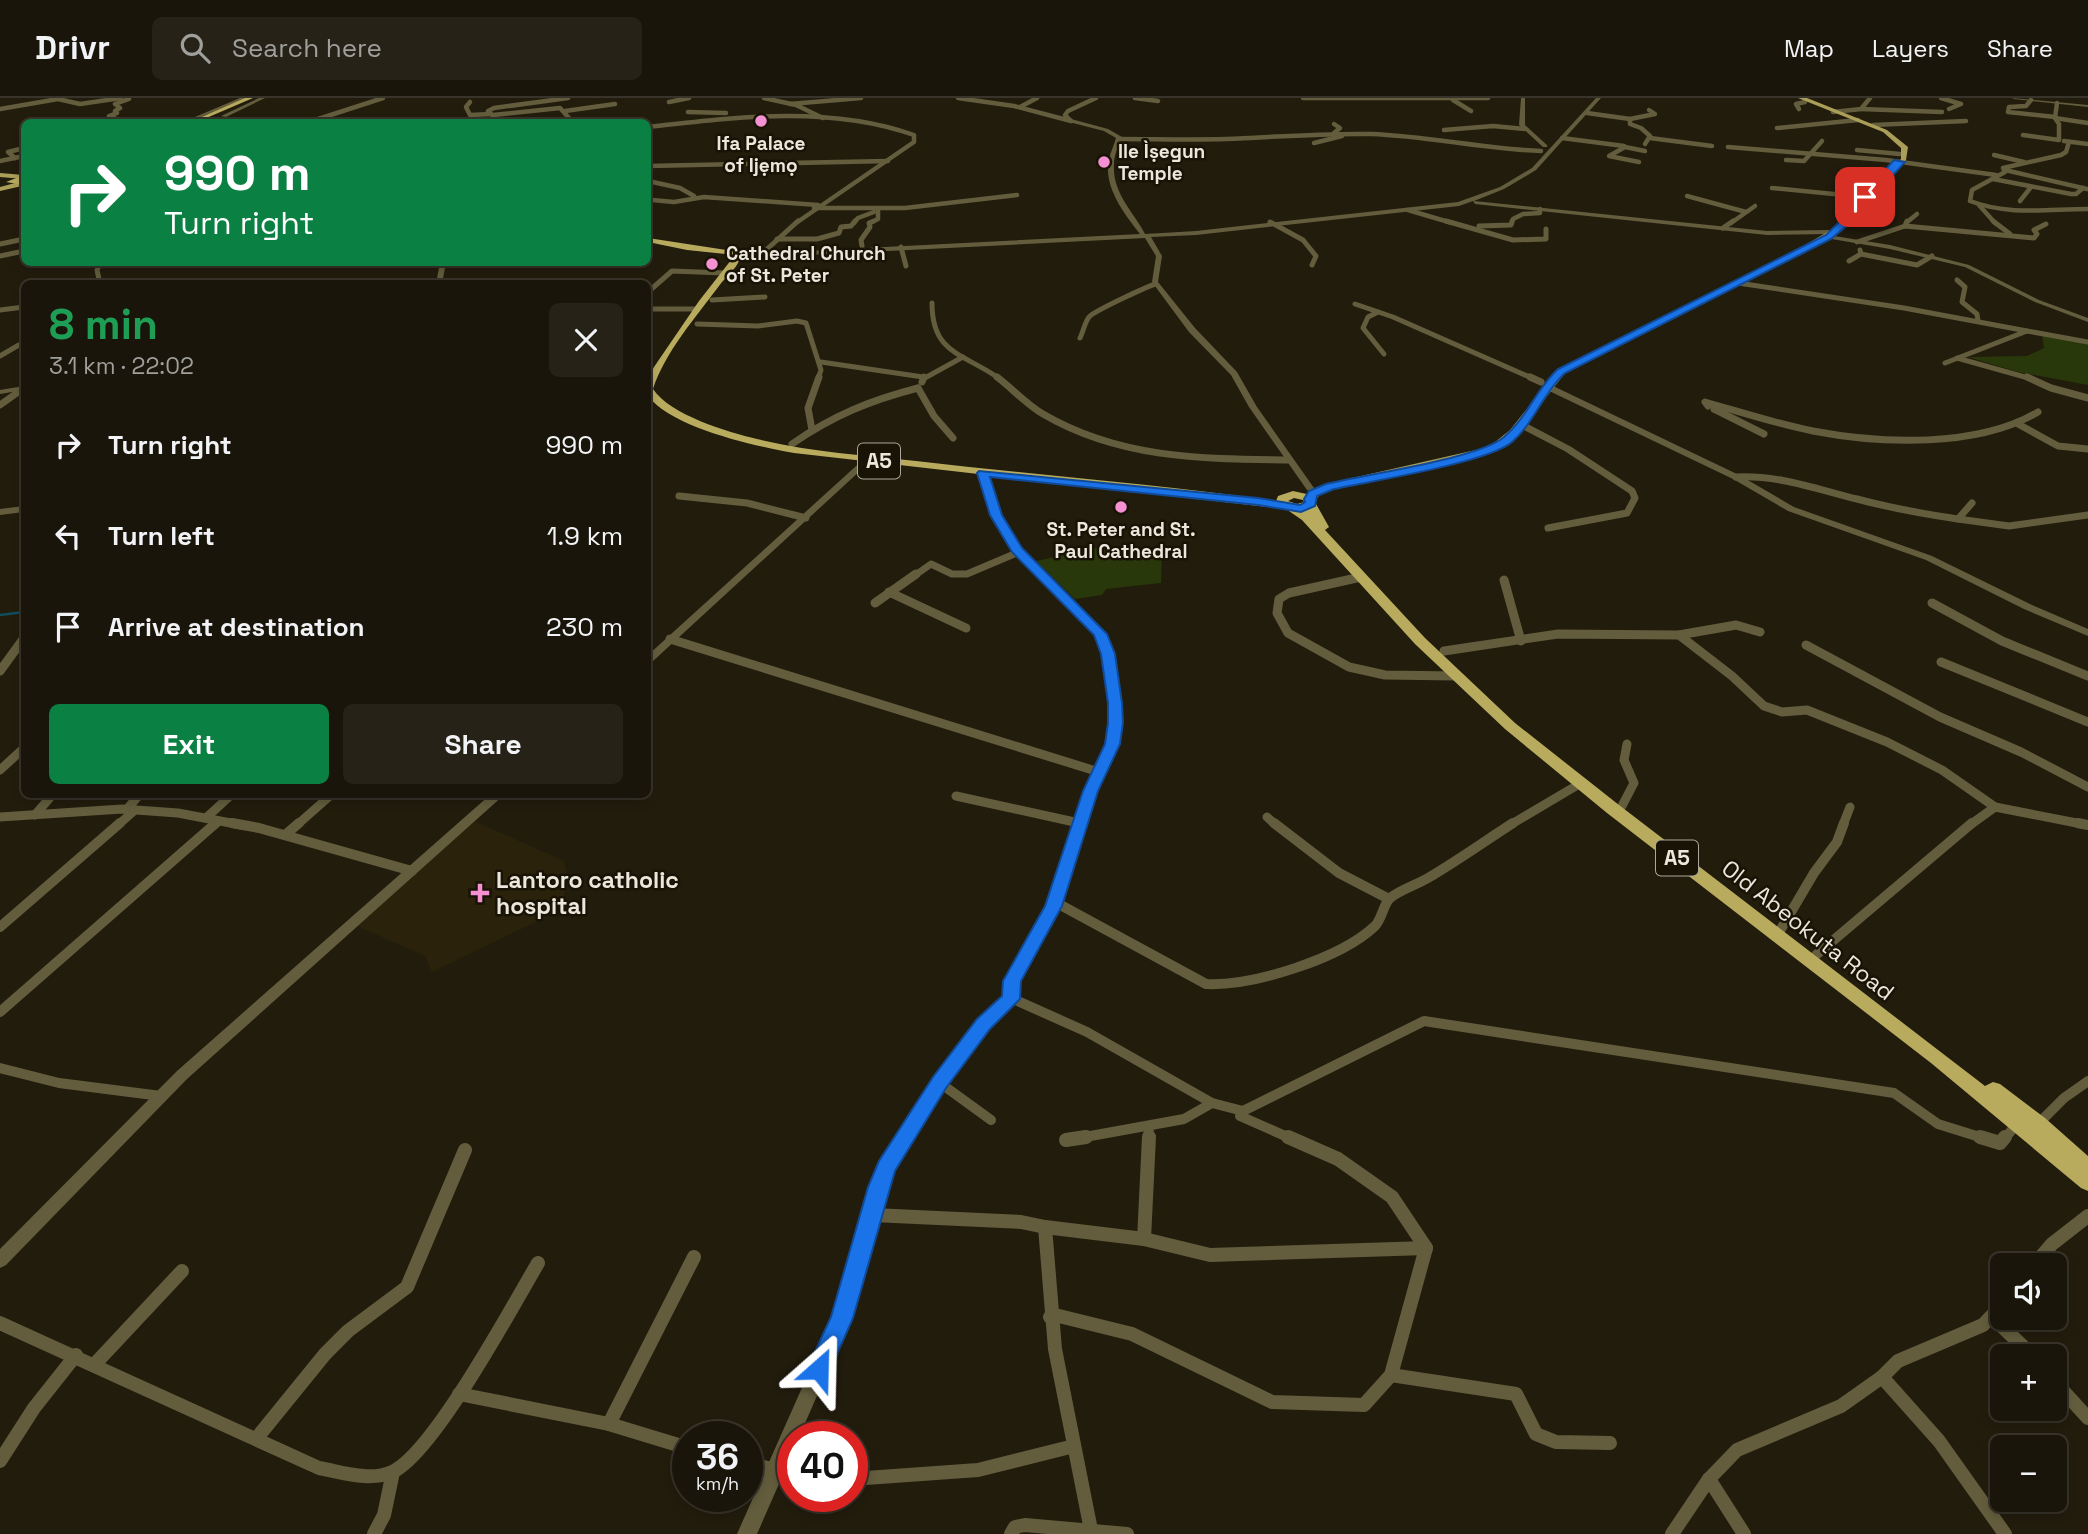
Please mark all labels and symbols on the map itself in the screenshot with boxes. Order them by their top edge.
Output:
marker: Ifa Palace of Ijẹmọ [753,113,769,129]
place label: Ifa Palace of Ijẹmọ [716,131,806,178]
place label: Ile Ìṣegun Temple [1118,139,1205,186]
marker: Ile Ìṣegun Temple [1096,154,1112,170]
pin [1835,167,1895,227]
place label: Cathedral Church of St. Peter [726,241,886,288]
marker: Cathedral Church of St. Peter [704,256,720,272]
road number: A5 [858,444,900,478]
marker: St. Peter and St. Paul Cathedral [1113,499,1129,515]
place label: St. Peter and St. Paul Cathedral [1046,517,1196,564]
road number: A5 [1656,840,1698,876]
street label: Old Abeokuta Road [1716,853,1900,1007]
place label: Lantoro catholic hospital [496,865,679,921]
marker: Lantoro catholic hospital [470,883,490,903]
position arrow [782,1332,856,1406]
speed limit sign: 40 [777,1421,868,1512]

